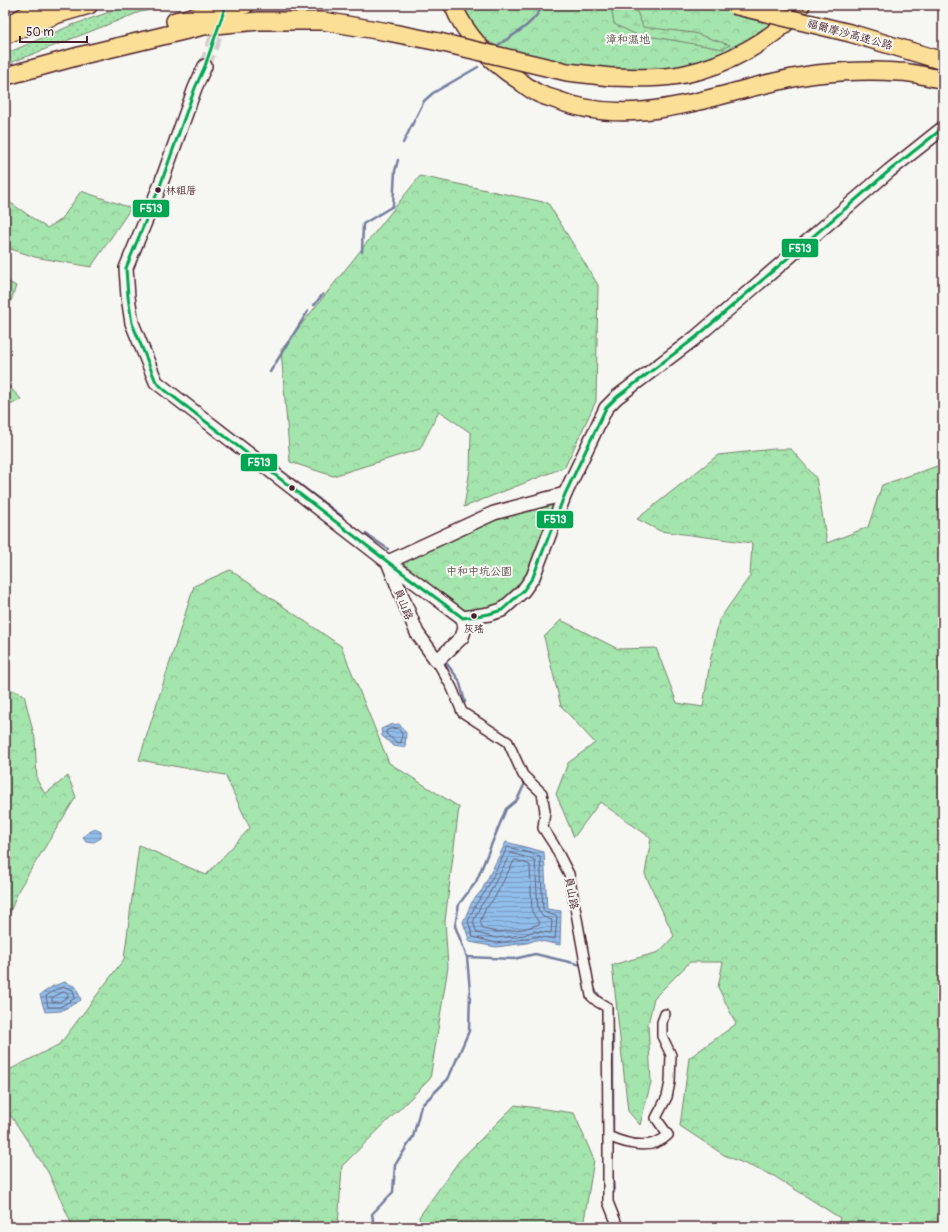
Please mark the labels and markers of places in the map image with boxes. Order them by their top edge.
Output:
marker: 林祖厝 [153,185,163,195]
place label: 林祖厝 [166,185,196,197]
unlabelled marker [287,483,297,493]
marker: 灰瑤 [469,611,479,621]
place label: 灰瑤 [464,623,484,635]

